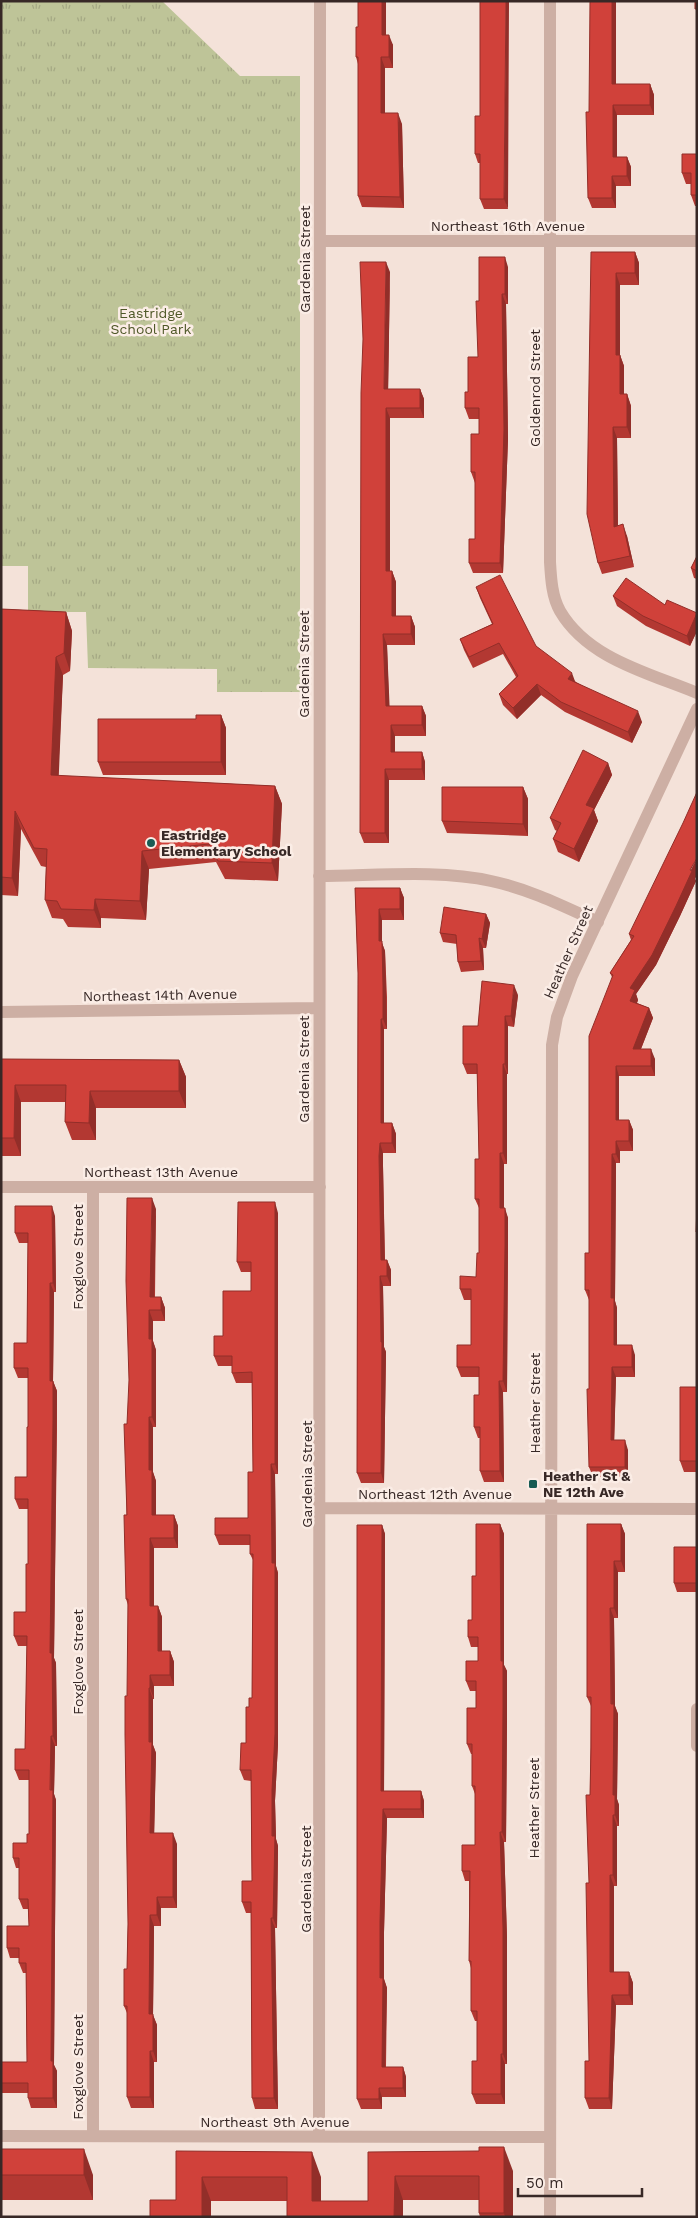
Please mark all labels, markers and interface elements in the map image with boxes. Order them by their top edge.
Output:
street label: Gardenia Street [297,205,313,313]
street label: Northeast 16th Avenue [431,218,585,234]
park label: Eastridge School Park [111,305,192,337]
street label: Goldenrod Street [527,329,543,447]
street label: Gardenia Street [296,610,312,718]
place label: Eastridge Elementary School [161,827,292,859]
marker: Eastridge Elementary School [145,837,157,849]
street label: Heather Street [540,903,596,1001]
street label: Northeast 14th Avenue [83,986,237,1004]
street label: Gardenia Street [296,1015,312,1123]
street label: Northeast 13th Avenue [84,1164,238,1180]
street label: Foxglove Street [70,1204,86,1310]
street label: Heather Street [527,1352,543,1453]
street label: Gardenia Street [299,1420,315,1528]
place label: Heather St & NE 12th Ave [543,1468,630,1500]
marker: Heather St & NE 12th Ave [527,1478,539,1490]
street label: Northeast 12th Avenue [358,1486,512,1502]
street label: Foxglove Street [70,1609,86,1715]
street label: Heather Street [526,1757,542,1858]
street label: Gardenia Street [298,1825,314,1933]
street label: Foxglove Street [70,2014,86,2120]
street label: Northeast 9th Avenue [200,2114,350,2130]
scale bar [518,2166,642,2198]
text: 50 m [526,2174,563,2192]

